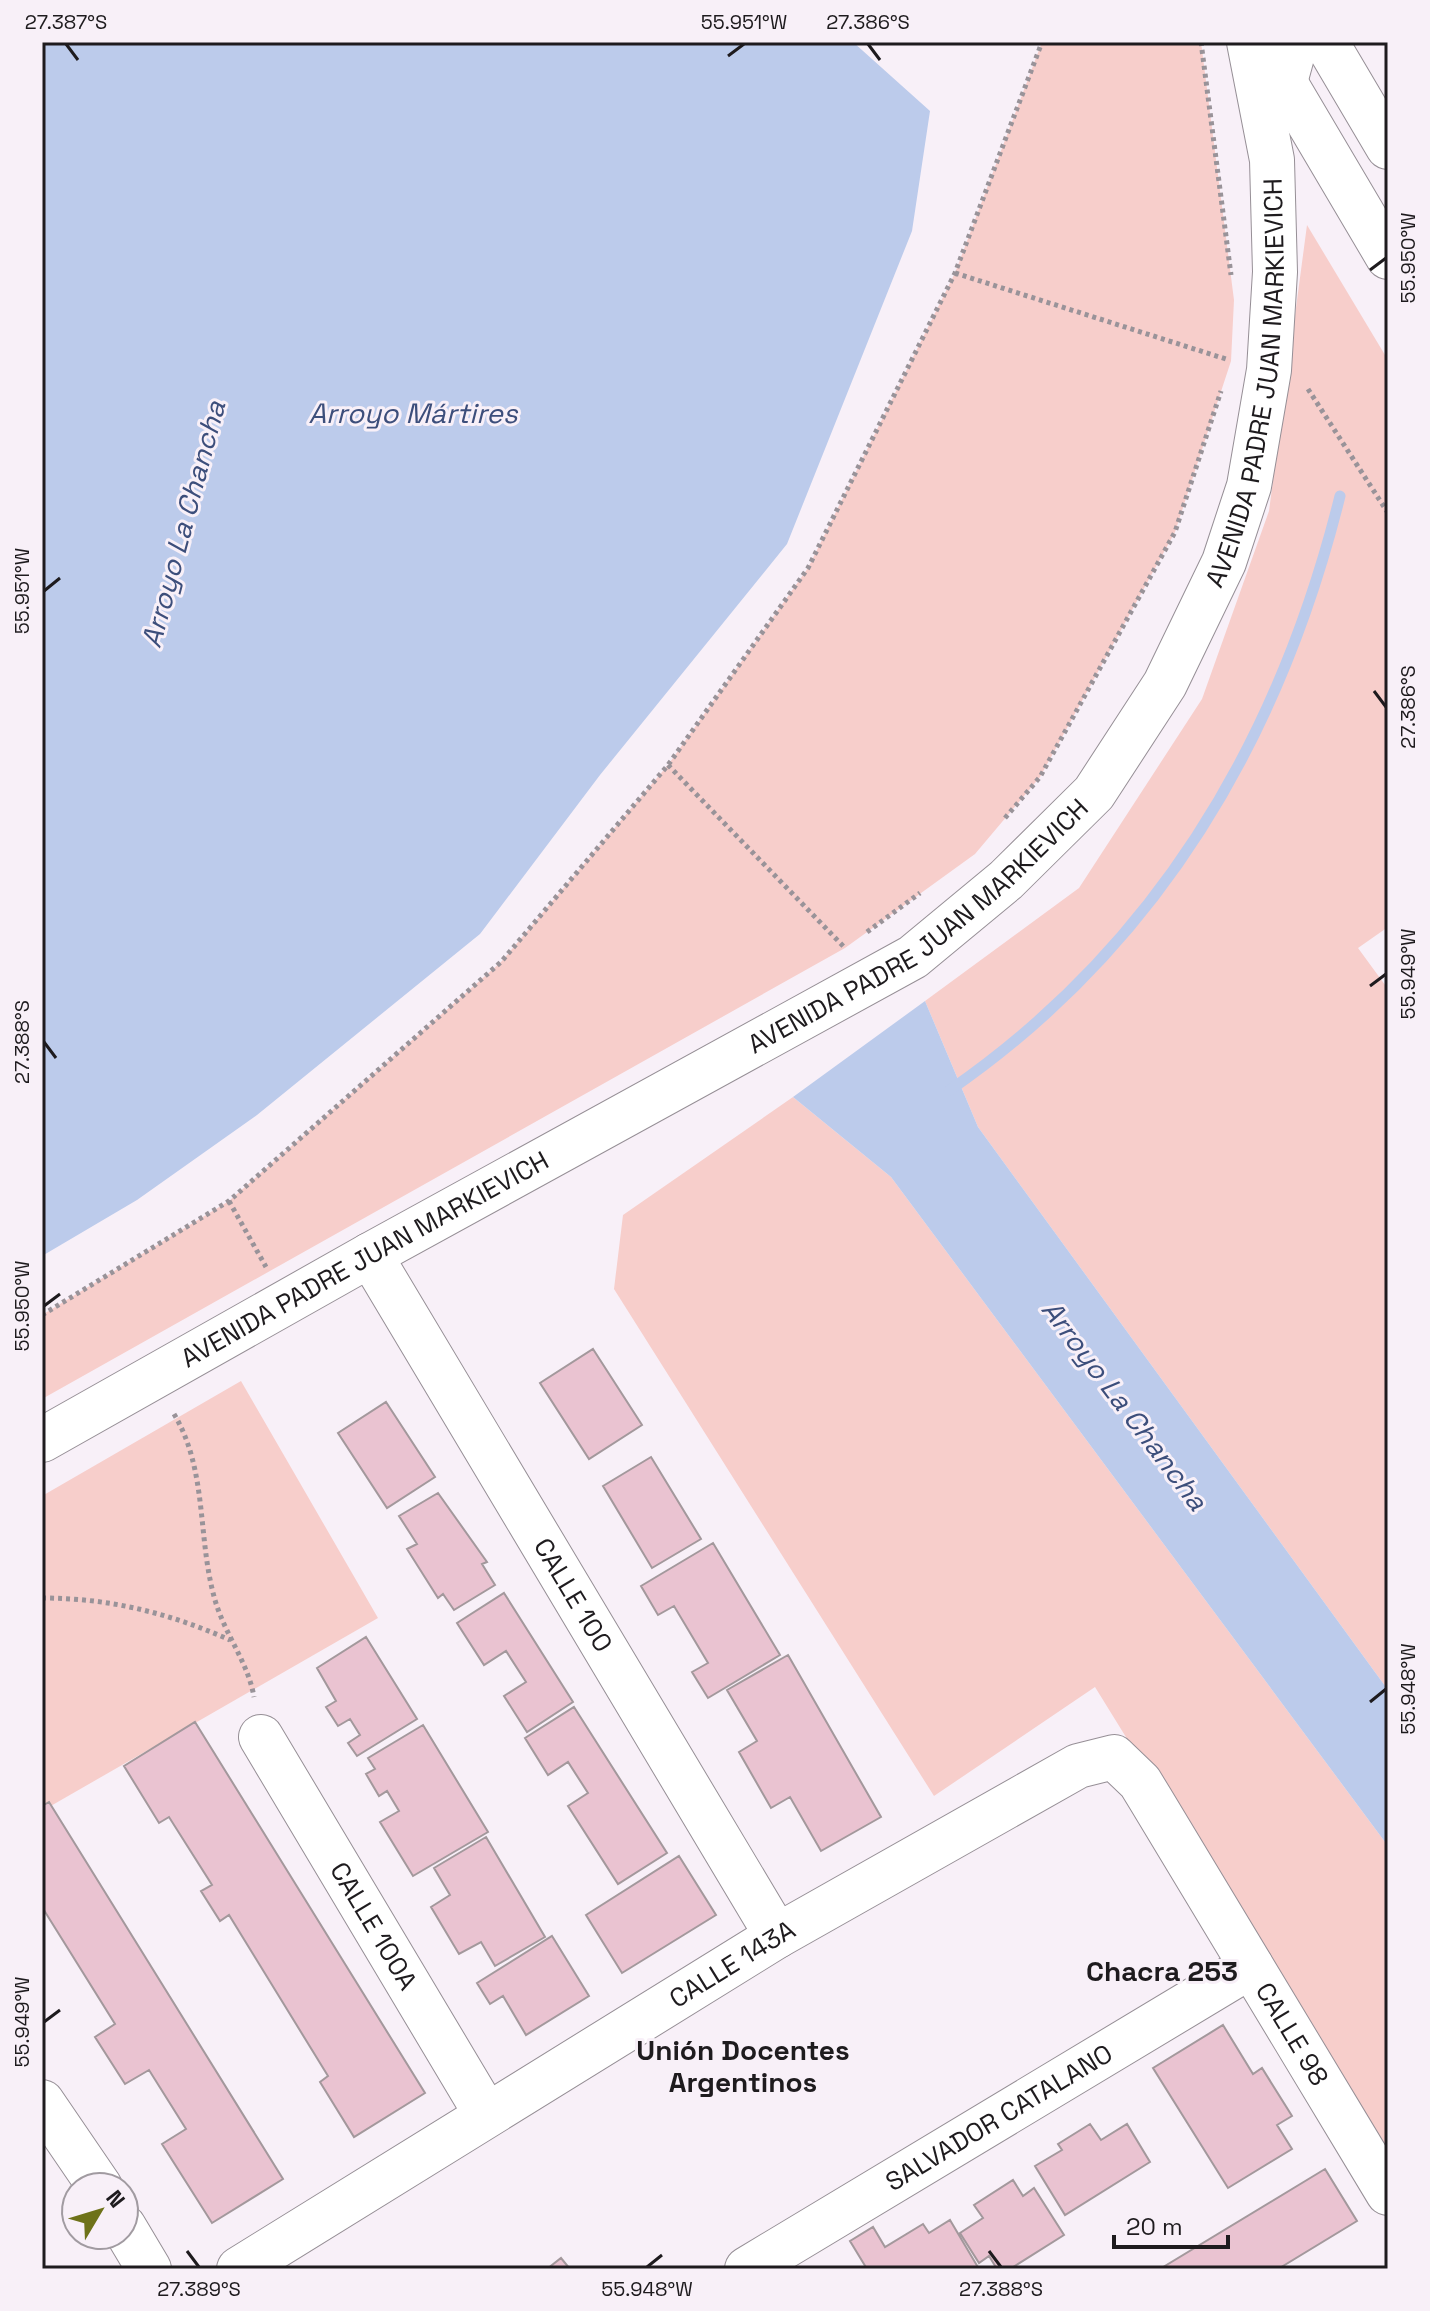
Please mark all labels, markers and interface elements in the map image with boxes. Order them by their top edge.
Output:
text: 27.387°S [25,9,107,35]
text: 55.951°W [701,9,787,35]
text: 27.386°S [826,9,910,35]
street label: AVENIDA PADRE JUAN MARKIEVICH [1197,178,1292,593]
text: 55.950°W [1395,212,1421,304]
water label: Arroyo Mártires [308,395,519,431]
water label: Arroyo La Chancha [133,396,234,651]
text: 55.951°W [9,548,35,634]
text: 27.386°S [1395,665,1421,749]
street label: AVENIDA PADRE JUAN MARKIEVICH [742,791,1096,1061]
text: 55.949°W [1395,928,1421,1020]
text: 27.388°S [9,1000,35,1084]
street label: AVENIDA PADRE JUAN MARKIEVICH [175,1143,555,1375]
text: 55.950°W [9,1260,35,1352]
water label: Arroyo La Chancha [1034,1293,1216,1518]
street label: CALLE 100 [526,1532,620,1658]
text: 55.948°W [1395,1643,1421,1735]
street label: CALLE 100A [322,1856,425,1996]
street label: CALLE 143A [663,1912,801,2016]
district label: Chacra 253 [1086,1953,1238,1989]
text: 55.949°W [9,1976,35,2068]
street label: CALLE 98 [1248,1976,1336,2092]
district label: Unión Docentes Argentinos [636,2032,850,2100]
street label: SALVADOR CATALANO [879,2036,1119,2199]
north arrow [60,2171,140,2251]
text: N [100,2184,131,2213]
scale bar [1114,2199,1228,2249]
text: 20 m [1126,2211,1183,2242]
text: 27.389°S [157,2276,241,2302]
text: 55.948°W [601,2276,693,2302]
text: 27.388°S [959,2276,1043,2302]

